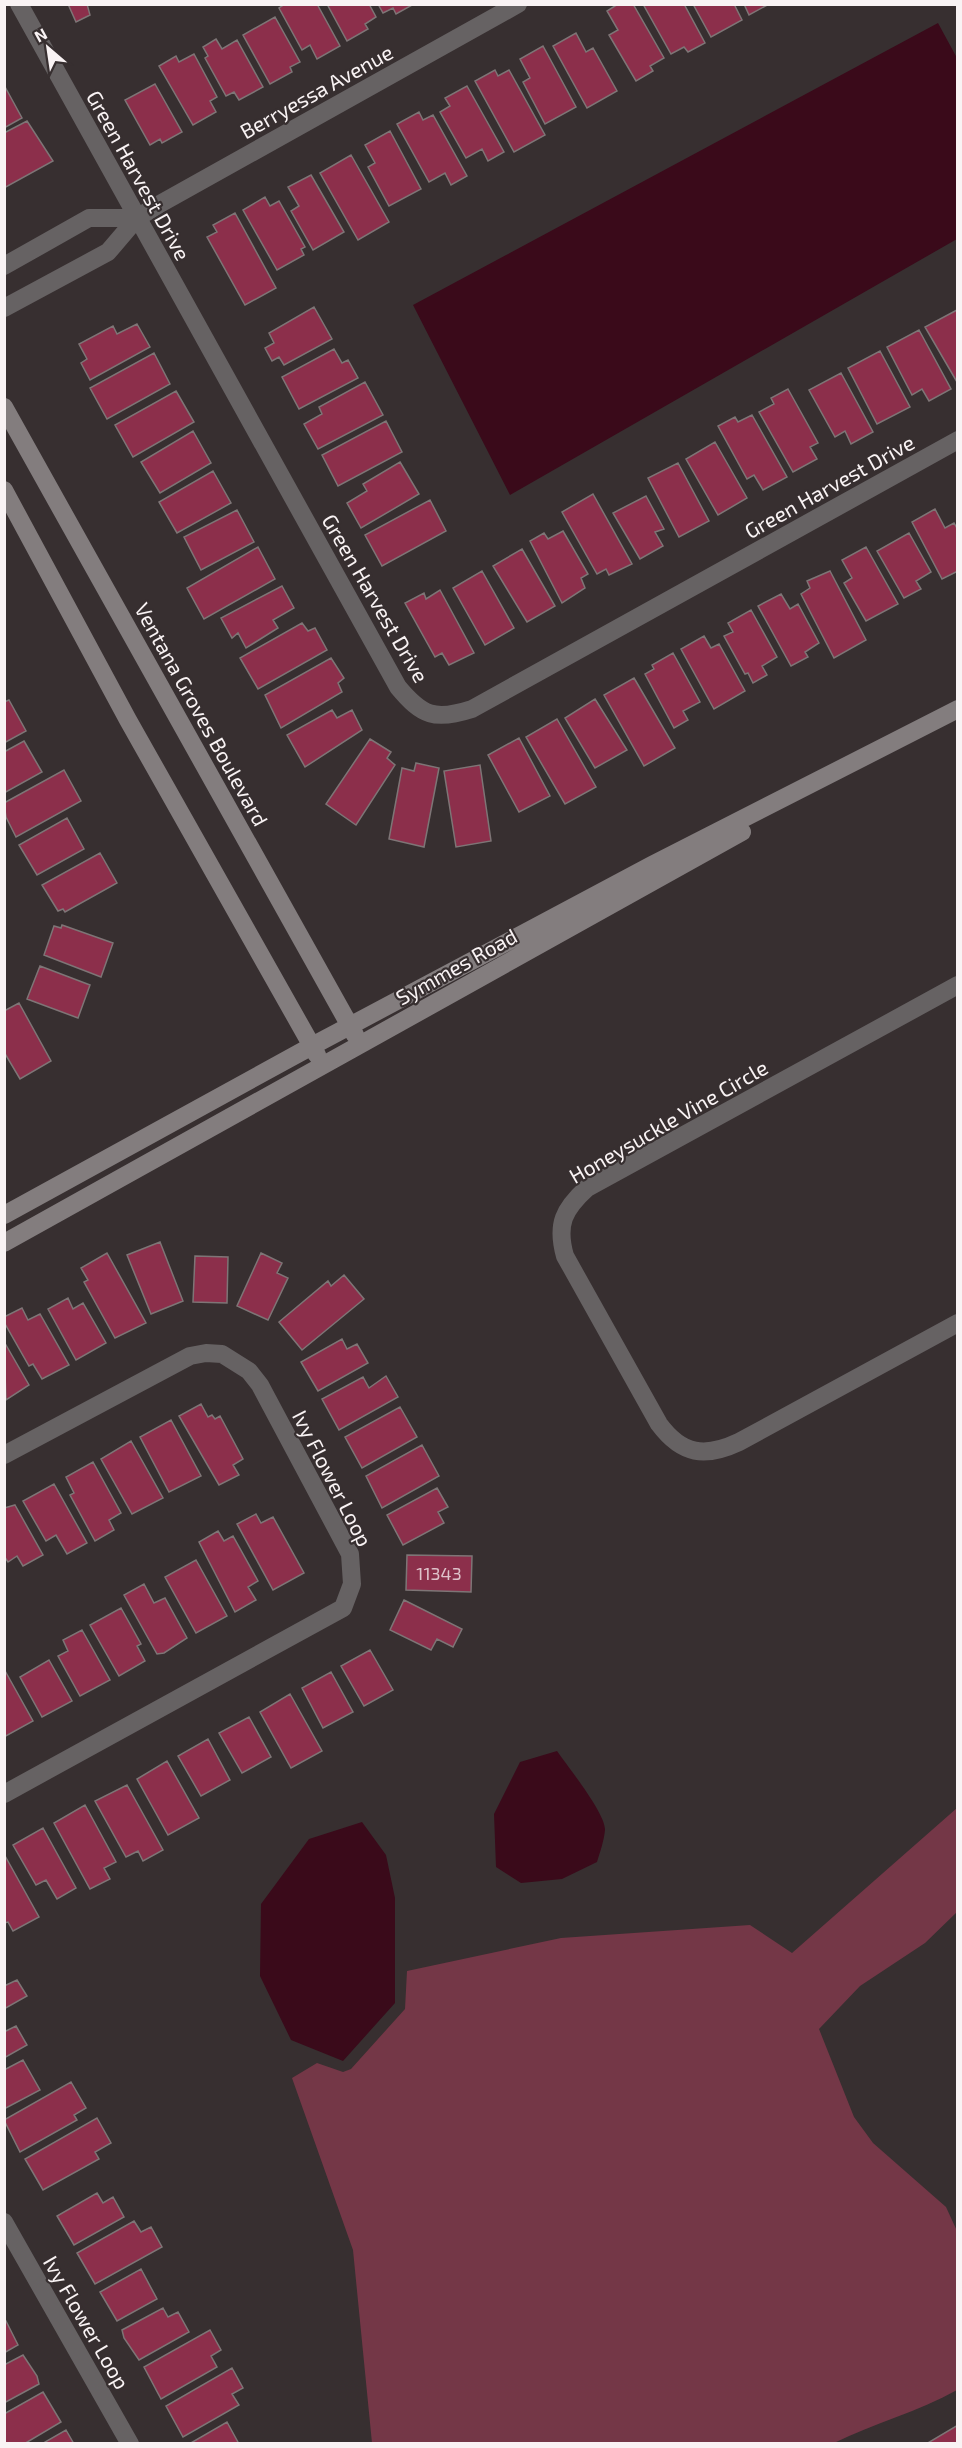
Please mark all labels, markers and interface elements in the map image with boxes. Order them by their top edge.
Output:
north arrow [18,18,78,78]
text: N [31,23,50,46]
street label: Berryessa Avenue [235,39,397,143]
street label: Green Harvest Drive [82,86,196,264]
street label: Green Harvest Drive [740,429,918,543]
street label: Green Harvest Drive [318,509,434,687]
street label: Ventana Groves Boulevard [130,598,274,830]
street label: Symmes Road [391,922,521,1010]
street label: Honeysuckle Vine Circle [564,1054,772,1188]
street label: Ivy Flower Loop [288,1406,378,1550]
house number: 11343 [416,1562,462,1584]
street label: Ivy Flower Loop [39,2251,135,2393]

